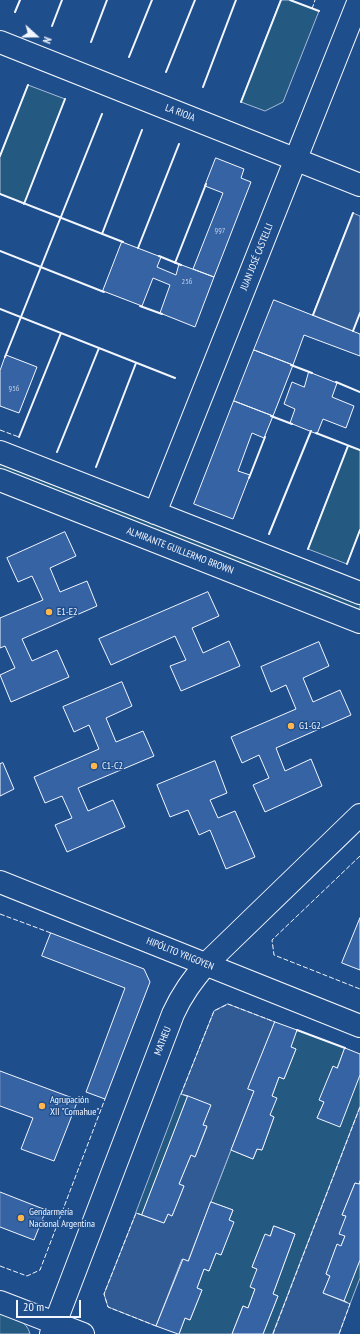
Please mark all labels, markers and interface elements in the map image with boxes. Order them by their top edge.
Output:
north arrow [16,16,56,56]
text: N [40,35,55,46]
street label: LA RIOJA [163,102,197,124]
street label: JUAN JOSÉ CASTELLI [238,222,276,292]
house number: 997 [215,226,225,236]
house number: 256 [182,277,192,287]
house number: 956 [9,384,19,394]
street label: ALMIRANTE GUILLERMO BROWN [125,525,235,577]
place label: E1-E2 [57,606,77,618]
marker: E1-E2 [44,607,54,617]
place label: G1-G2 [299,720,321,732]
marker: G1-G2 [286,721,296,731]
place label: C1-C2 [102,760,123,772]
marker: C1-C2 [89,761,99,771]
street label: HIPÓLITO YRIGOYEN [145,935,215,973]
street label: MATHEU [152,1025,174,1057]
place label: Agrupación XII "Comahue" [50,1094,99,1118]
marker: Agrupación XII "Comahue" [37,1101,47,1111]
place label: Gendarmería Nacional Argentina [29,1206,95,1230]
marker: Gendarmería Nacional Argentina [16,1213,26,1223]
scale bar [18,1292,83,1318]
text: 20 m [23,1299,44,1314]

